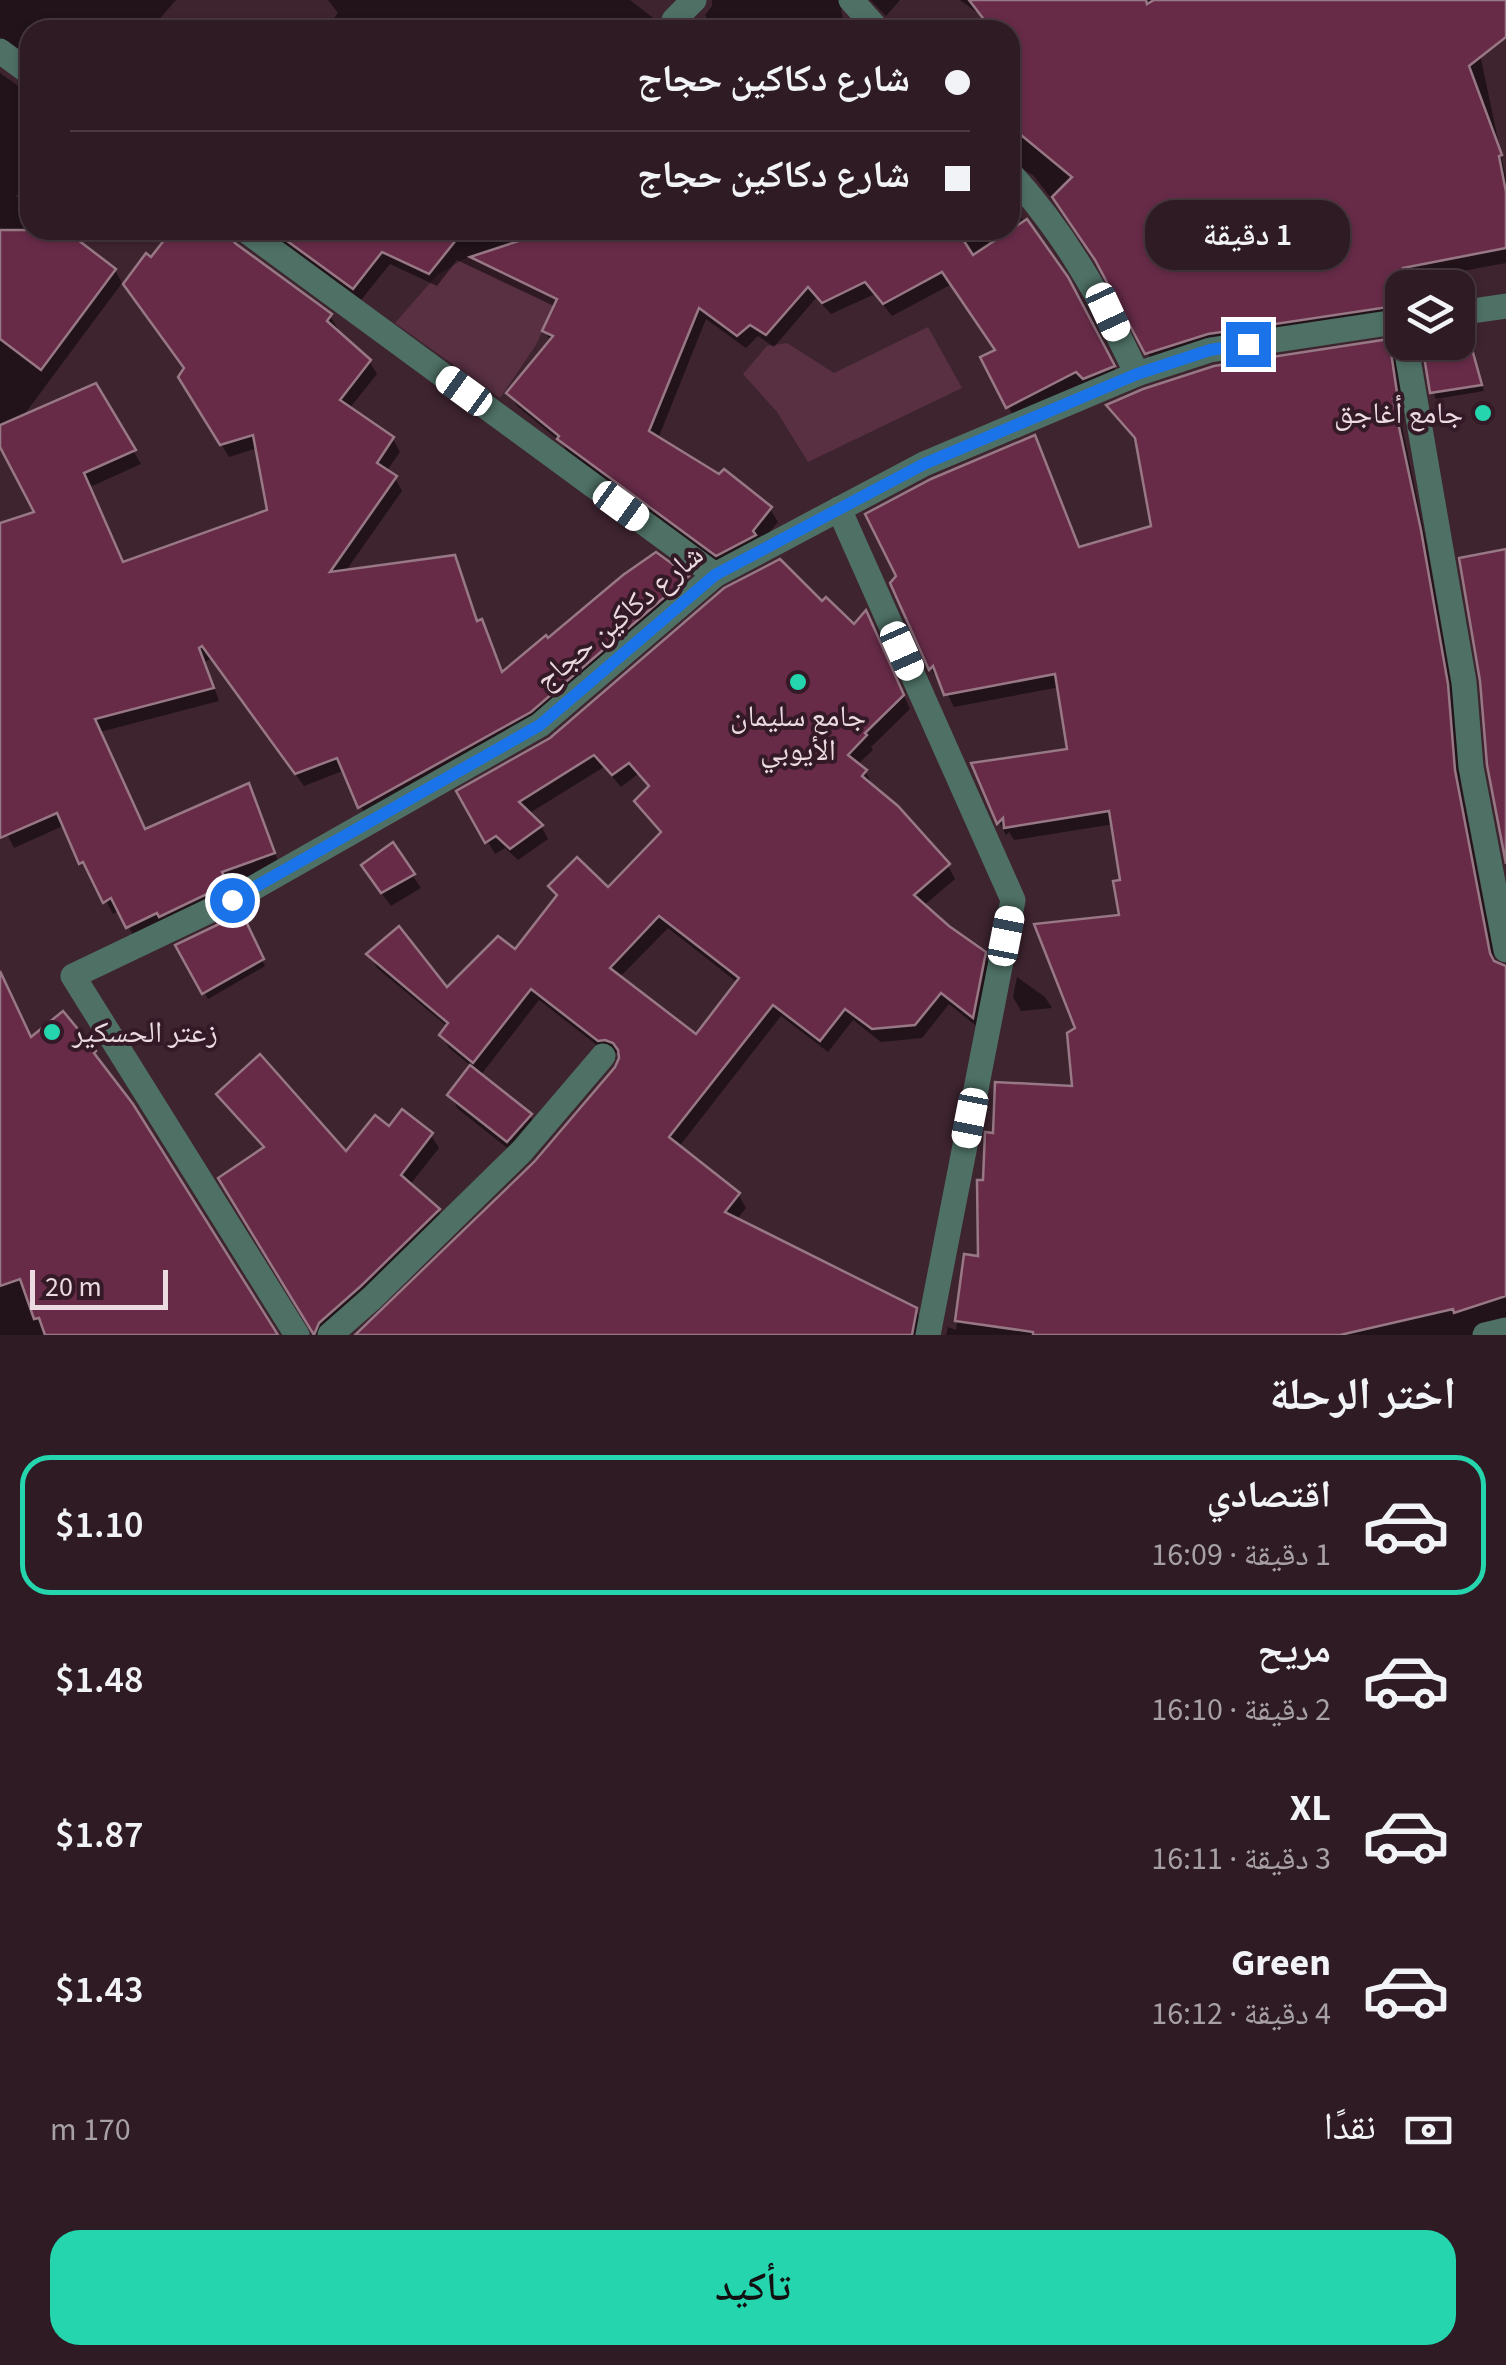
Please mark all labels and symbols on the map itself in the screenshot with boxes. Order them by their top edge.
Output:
callout: 1 دقيقة [1146,199,1350,269]
car [1082,278,1134,346]
route end [1226,322,1271,367]
car [431,361,497,421]
place label: جامع أغاجق [1334,392,1463,435]
marker: جامع أغاجق [1472,402,1494,424]
car [588,476,654,536]
street label: شارع دكاكين حجاج [526,534,713,701]
car [876,617,928,685]
marker: جامع سليمان الأيوبي [787,671,809,693]
place label: جامع سليمان الأيوبي [730,695,866,774]
route start [210,878,255,923]
car [986,904,1026,968]
place label: زعتر الحسكير [71,1011,218,1054]
marker: زعتر الحسكير [41,1021,63,1043]
car [950,1086,990,1150]
scale bar [30,1265,168,1310]

